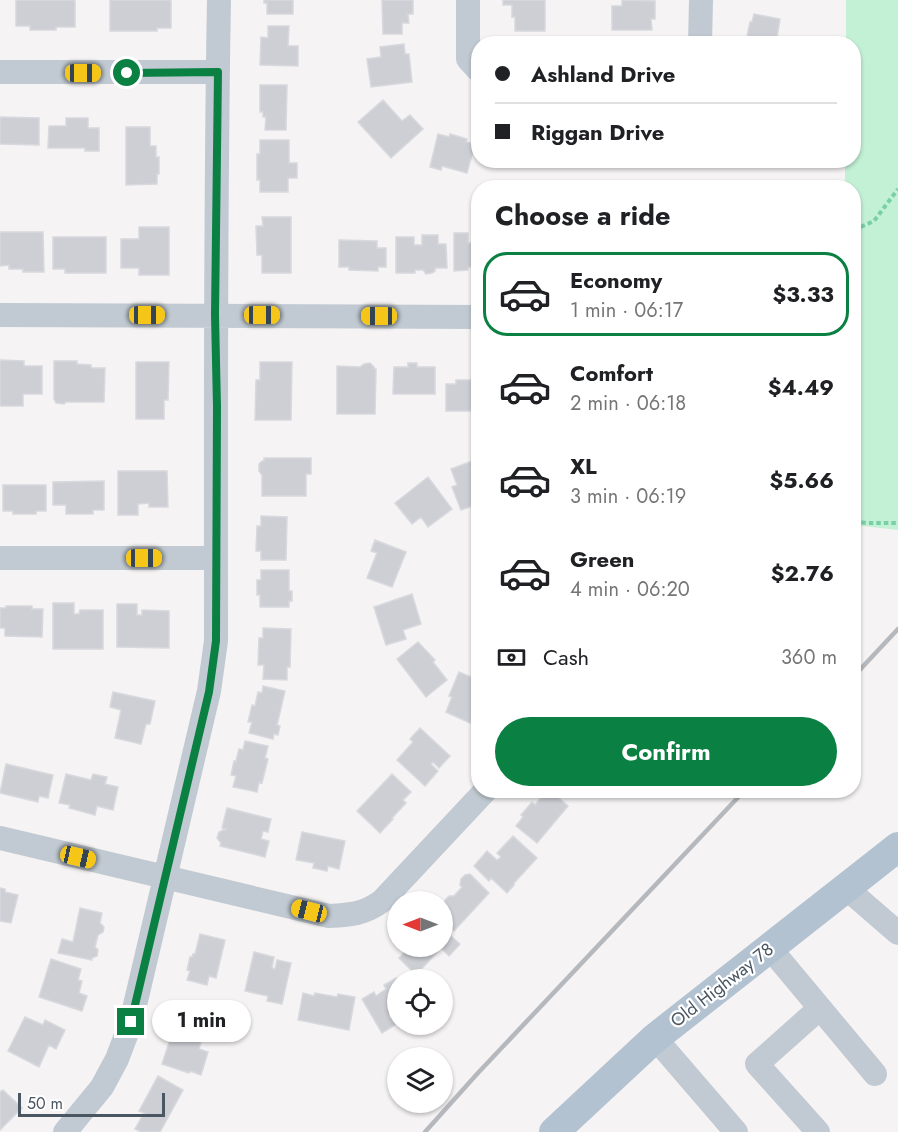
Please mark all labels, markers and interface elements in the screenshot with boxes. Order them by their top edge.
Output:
text: Ashland Drive [531,58,675,90]
route start [113,59,140,86]
car [65,64,101,82]
text: Riggan Drive [531,116,664,148]
text: Choose a ride [495,196,670,235]
text: Economy [570,264,662,296]
icon: car [498,267,552,321]
text: $3.33 [773,278,834,310]
text: 1 min · 06:17 [570,296,683,325]
car [129,306,165,324]
car [244,306,280,324]
car [361,307,397,325]
text: Comfort [570,357,653,389]
icon: car [498,360,552,414]
text: $4.49 [768,371,834,403]
text: 2 min · 06:18 [570,389,686,418]
text: XL [570,450,597,482]
icon: car [498,453,552,507]
text: $5.66 [770,464,834,496]
text: 3 min · 06:19 [570,482,686,511]
text: Green [570,543,634,575]
icon: car [498,546,552,600]
car [126,549,162,567]
text: $2.76 [771,557,834,589]
text: 4 min · 06:20 [570,575,690,604]
icon: cash [495,641,528,674]
text: Cash [543,641,589,673]
text: 360 m [781,643,837,672]
button: Confirm [495,717,837,786]
car [58,844,98,870]
north arrow [387,891,453,957]
map controls [387,891,453,1113]
car [289,898,329,924]
street label: Old Highway 78 [665,936,779,1034]
button: locate [387,969,453,1035]
callout: 1 min [152,1001,251,1043]
text: 1 min [177,1006,226,1035]
route end [117,1008,144,1035]
button: layers [387,1047,453,1113]
scale bar [18,1090,165,1118]
text: 50 m [27,1092,63,1115]

